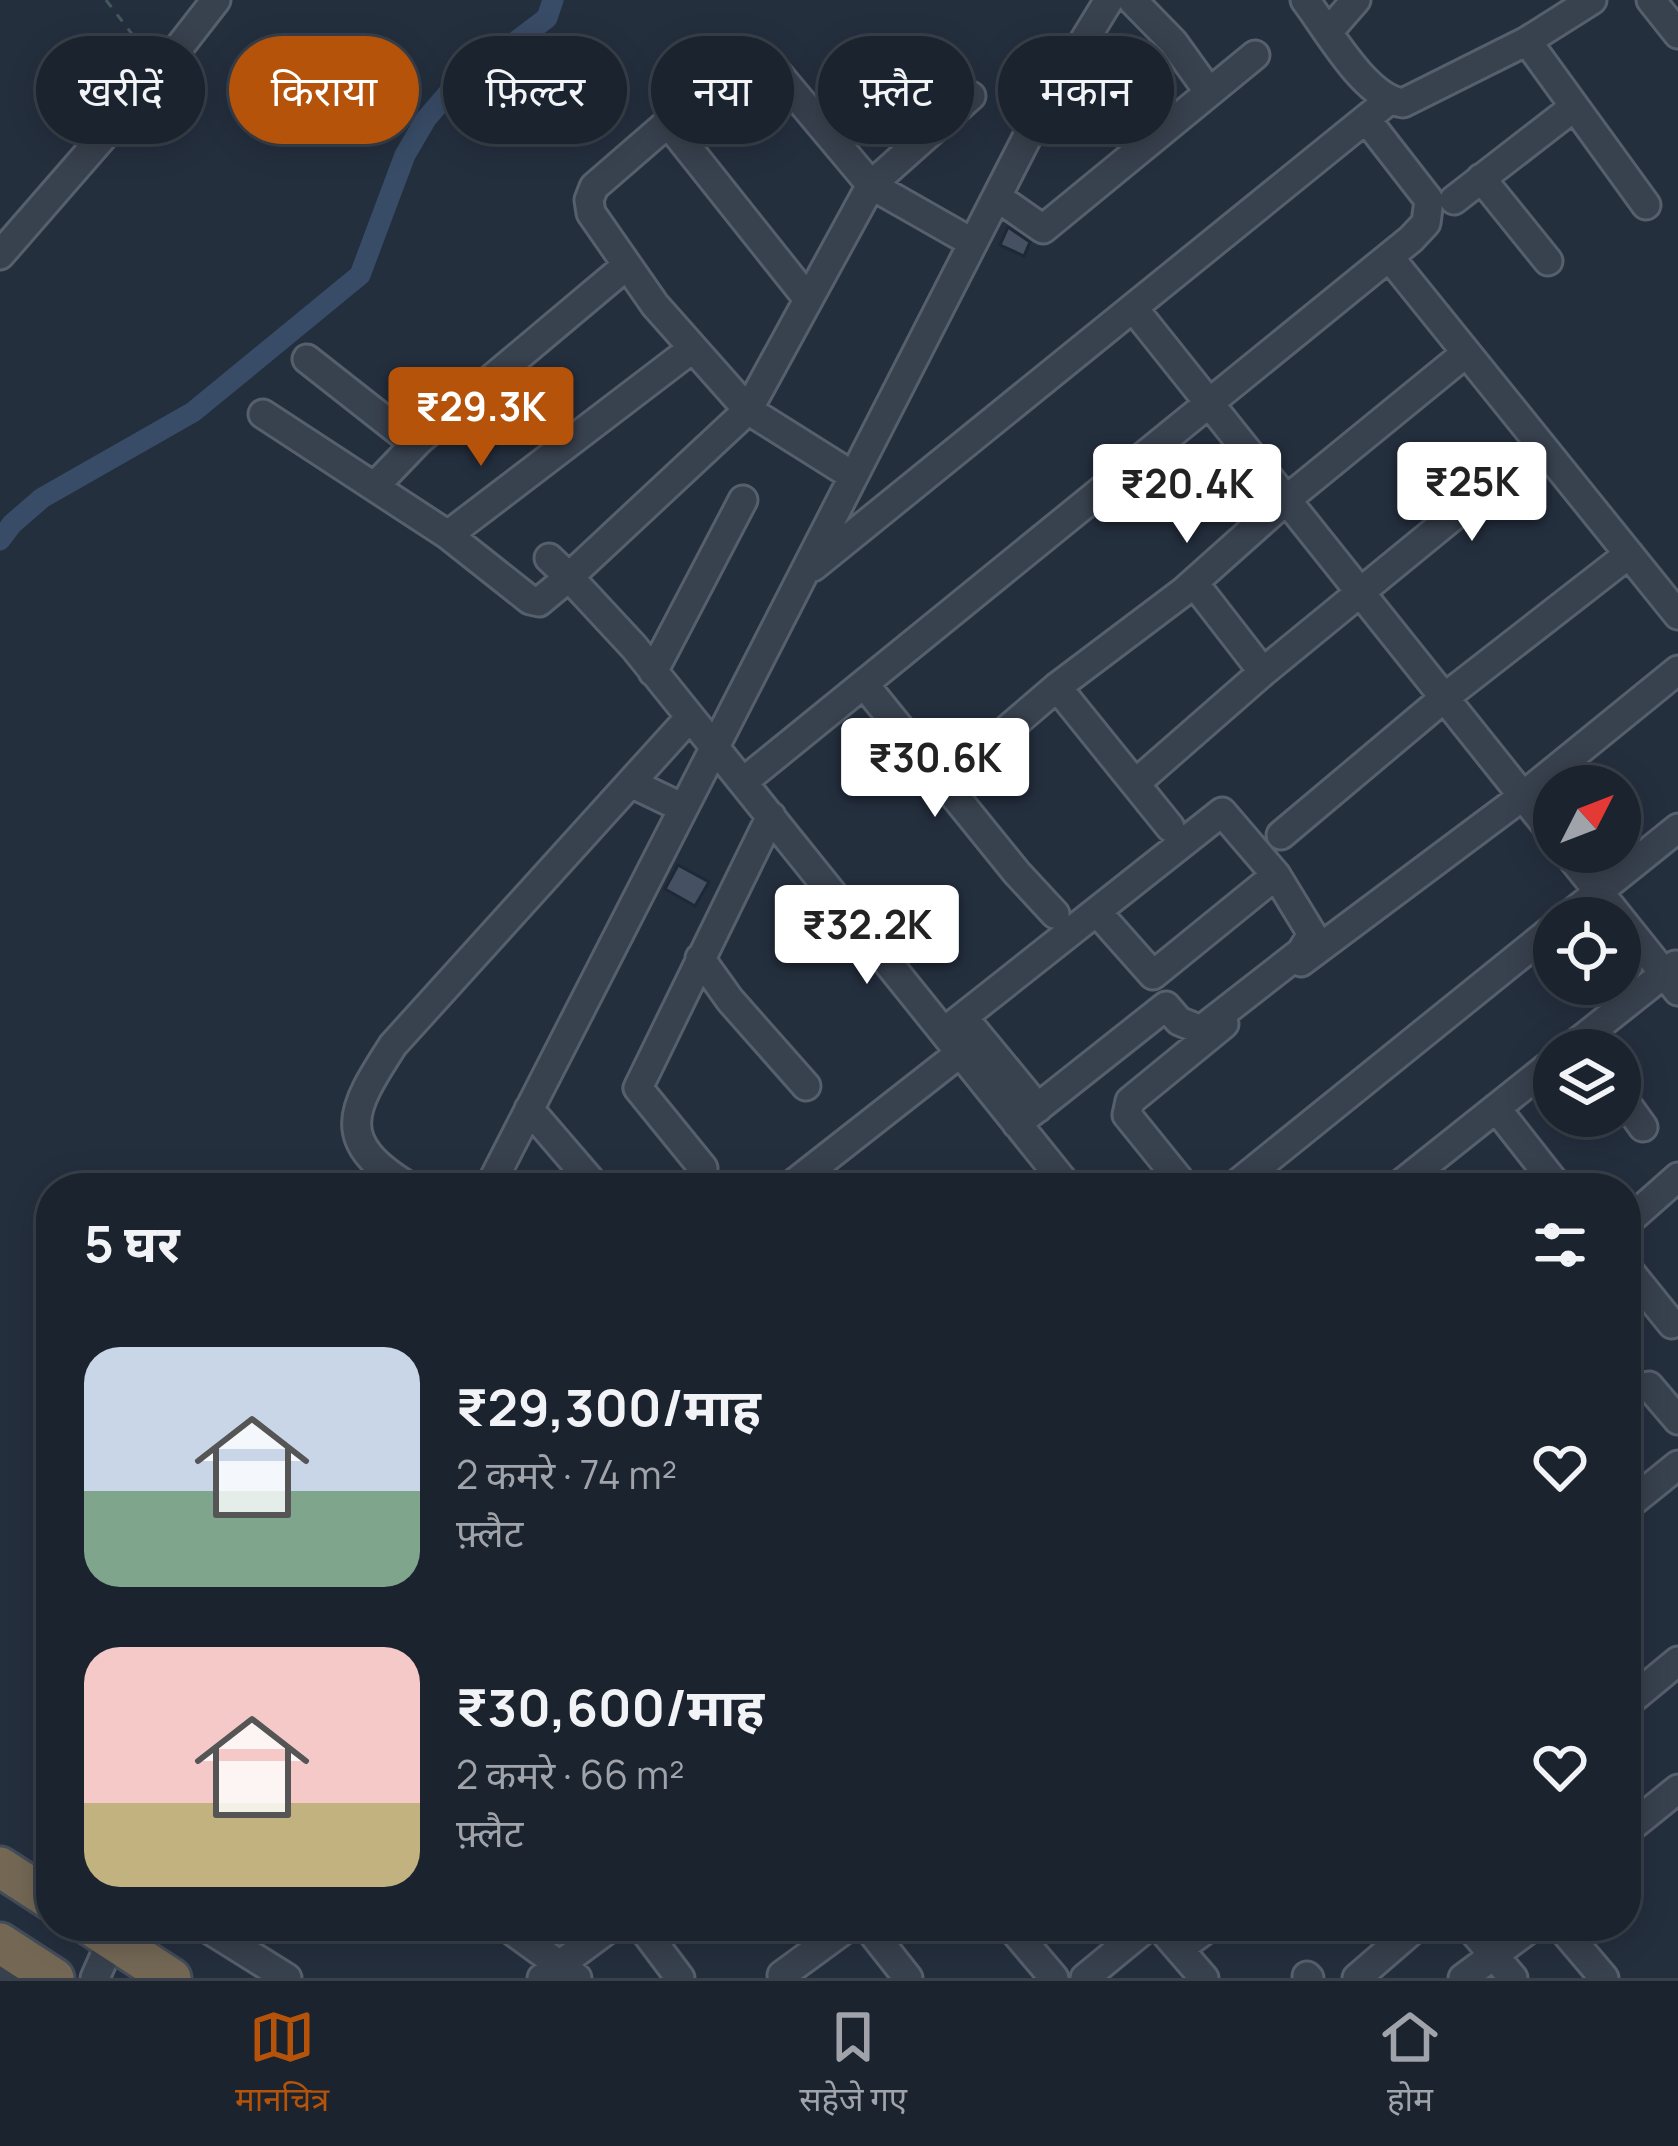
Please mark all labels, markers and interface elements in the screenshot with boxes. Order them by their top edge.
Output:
chip: खरीदें [36,36,205,144]
chip: किराया [229,36,419,144]
chip: फ़िल्टर [443,36,627,144]
chip: नया [651,36,794,144]
chip: फ़्लैट [818,36,974,144]
chip: मकान [998,36,1174,144]
pin: ₹29.3K [383,367,579,469]
text: ₹29.3K [415,379,547,433]
pin: ₹25K [1401,442,1543,544]
pin: ₹20.4K [1089,444,1285,546]
text: ₹25K [1424,454,1520,508]
text: ₹20.4K [1120,456,1254,510]
pin: ₹30.6K [837,718,1033,820]
text: ₹30.6K [868,730,1002,784]
north arrow [1533,765,1641,873]
map controls [1533,765,1641,1137]
pin: ₹32.2K [769,885,965,987]
text: ₹32.2K [802,897,932,951]
button: locate [1533,897,1641,1005]
button: layers [1533,1029,1641,1137]
text: 5 घर [84,1208,180,1277]
icon: filters [1527,1212,1593,1278]
text: ₹29,300/माह [456,1372,761,1441]
icon: home [180,1395,324,1539]
icon: heart [1527,1434,1593,1500]
text: 2 कमरे · 74 m² [456,1447,677,1501]
text: फ़्लैट [456,1505,523,1559]
text: ₹30,600/माह [456,1672,764,1741]
icon: home [180,1695,324,1839]
icon: heart [1527,1734,1593,1800]
text: 2 कमरे · 66 m² [456,1747,685,1801]
text: फ़्लैट [456,1805,523,1859]
tab: मानचित्र [235,2004,329,2124]
tab: सहेजे गए [799,2004,907,2124]
tab: होम [1377,2004,1443,2124]

